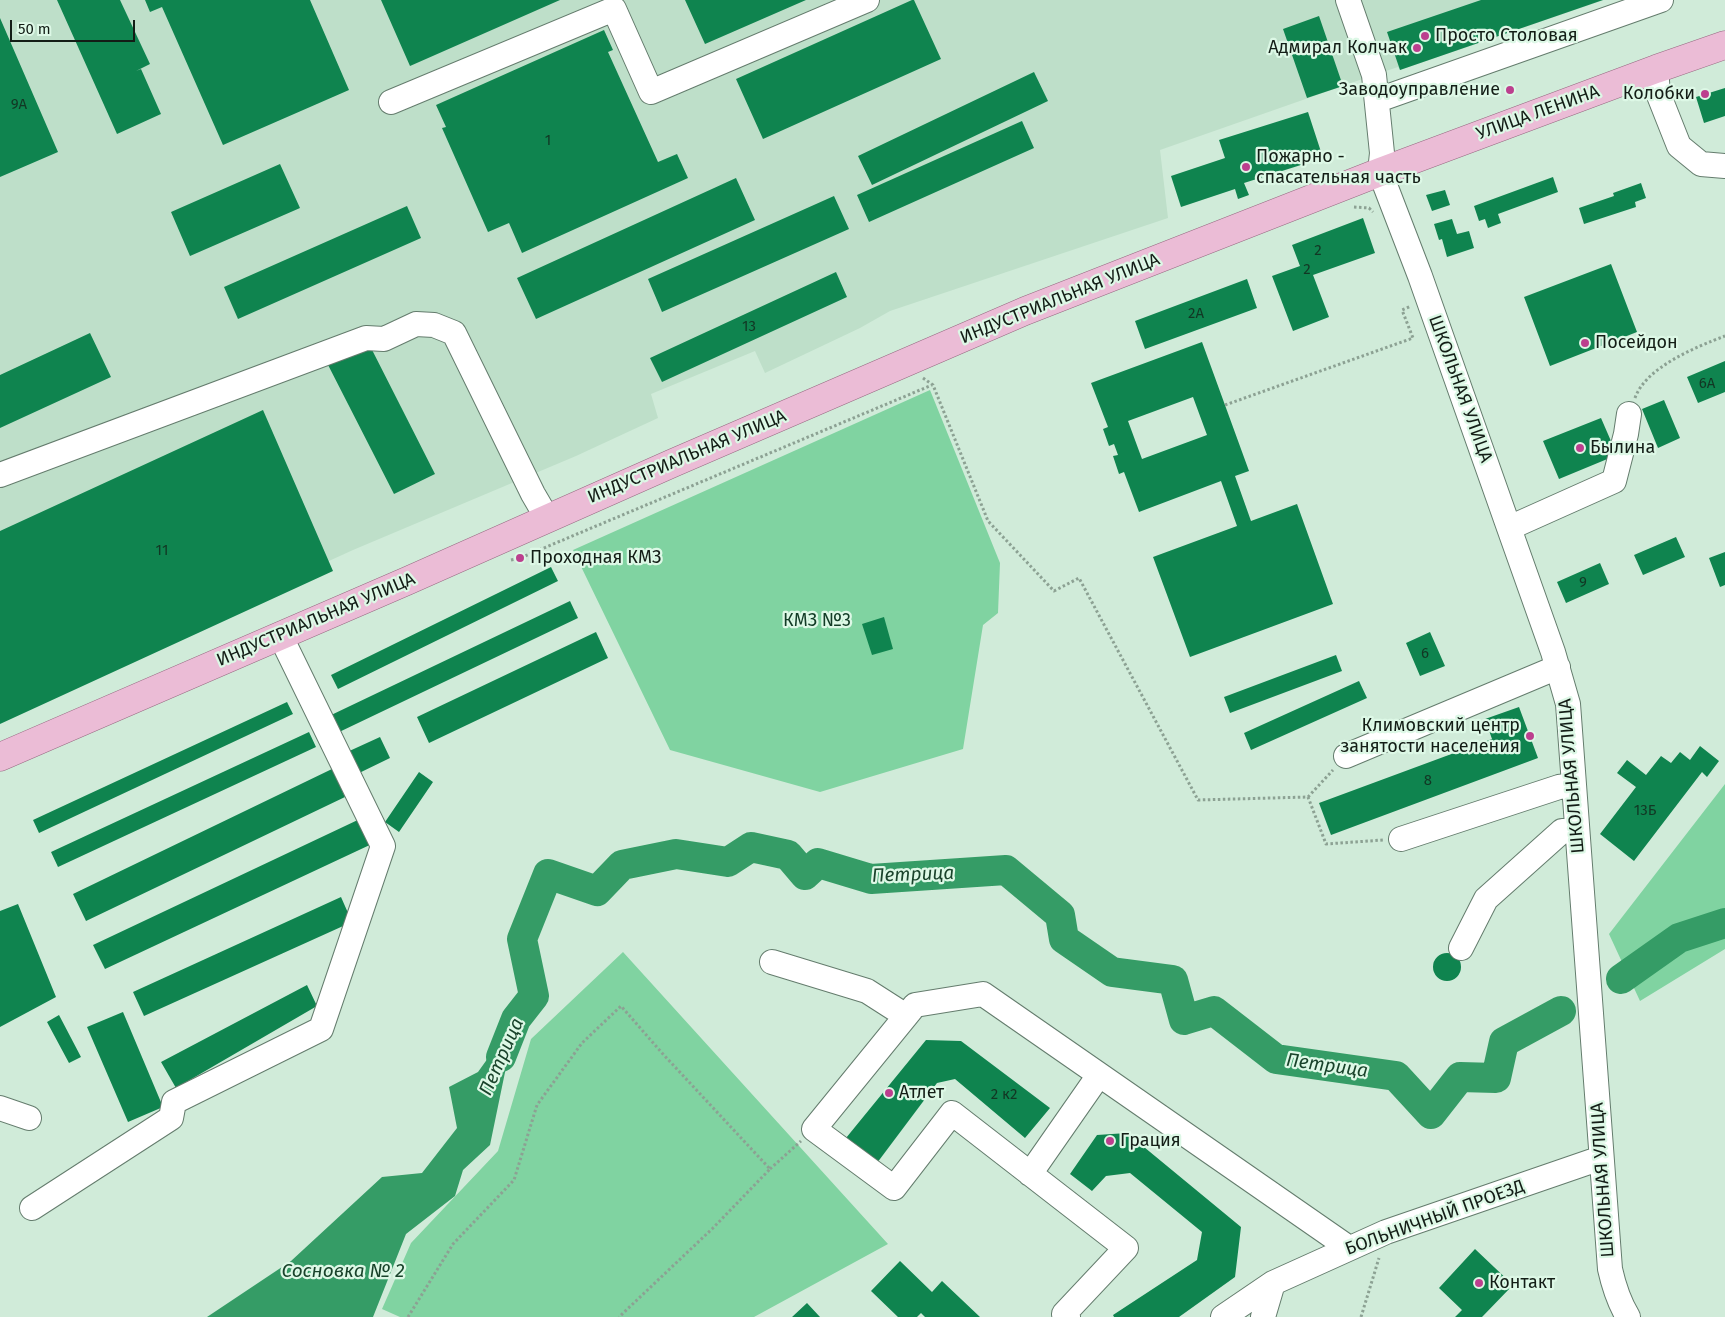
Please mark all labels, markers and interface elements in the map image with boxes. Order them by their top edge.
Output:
scale bar [12,10,138,42]
text: 50 m [18,20,51,38]
place label: Просто Столовая [1435,25,1578,47]
marker: Просто Столовая [1419,30,1431,42]
place label: Адмирал Колчак [1268,37,1407,59]
marker: Адмирал Колчак [1411,42,1423,54]
place label: Заводоуправление [1339,79,1500,101]
street label: УЛИЦА ЛЕНИНА [1474,81,1602,145]
place label: Колобки [1623,83,1695,105]
marker: Заводоуправление [1504,84,1516,96]
marker: Колобки [1699,88,1711,100]
house number: 9А [11,96,27,114]
house number: 1 [545,132,551,150]
place label: Пожарно - спасательная часть [1256,146,1421,188]
marker: Пожарно - спасательная часть [1240,161,1252,173]
house number: 2 [1314,242,1322,260]
street label: ИНДУСТРИАЛЬНАЯ УЛИЦА [957,249,1163,349]
house number: 2 [1303,261,1311,279]
house number: 2А [1188,305,1204,323]
street label: ШКОЛЬНАЯ УЛИЦА [1423,312,1497,466]
house number: 13 [742,318,756,336]
place label: Посейдон [1595,332,1678,354]
marker: Посейдон [1579,337,1591,349]
house number: 6А [1699,375,1715,393]
street label: ИНДУСТРИАЛЬНАЯ УЛИЦА [585,405,789,509]
place label: Былина [1590,437,1655,459]
marker: Былина [1574,442,1586,454]
house number: 11 [156,542,168,560]
place label: Проходная КМЗ [530,547,661,569]
marker: Проходная КМЗ [514,552,526,564]
street label: ИНДУСТРИАЛЬНАЯ УЛИЦА [214,568,418,672]
house number: 9 [1579,574,1587,592]
park label: КМЗ №3 [783,610,851,632]
house number: 6 [1421,645,1429,663]
street label: ШКОЛЬНАЯ УЛИЦА [1554,698,1590,854]
place label: Климовский центр занятости населения [1340,715,1520,758]
marker: Климовский центр занятости населения [1524,730,1536,742]
house number: 8 [1424,772,1432,790]
house number: 13Б [1634,802,1656,820]
water label: Петрица [871,862,955,888]
water label: Петрица [475,1015,529,1099]
water label: Петрица [1285,1049,1369,1083]
place label: Атлет [899,1082,944,1104]
house number: 2 к2 [991,1086,1017,1104]
marker: Атлет [883,1087,895,1099]
street label: ШКОЛЬНАЯ УЛИЦА [1587,1102,1619,1258]
place label: Грация [1120,1130,1181,1152]
marker: Грация [1104,1135,1116,1147]
street label: БОЛЬНИЧНЫЙ ПРОЕЗД [1342,1176,1528,1260]
water label: Сосновка № 2 [281,1261,405,1283]
place label: Контакт [1489,1272,1555,1294]
marker: Контакт [1473,1277,1485,1289]

